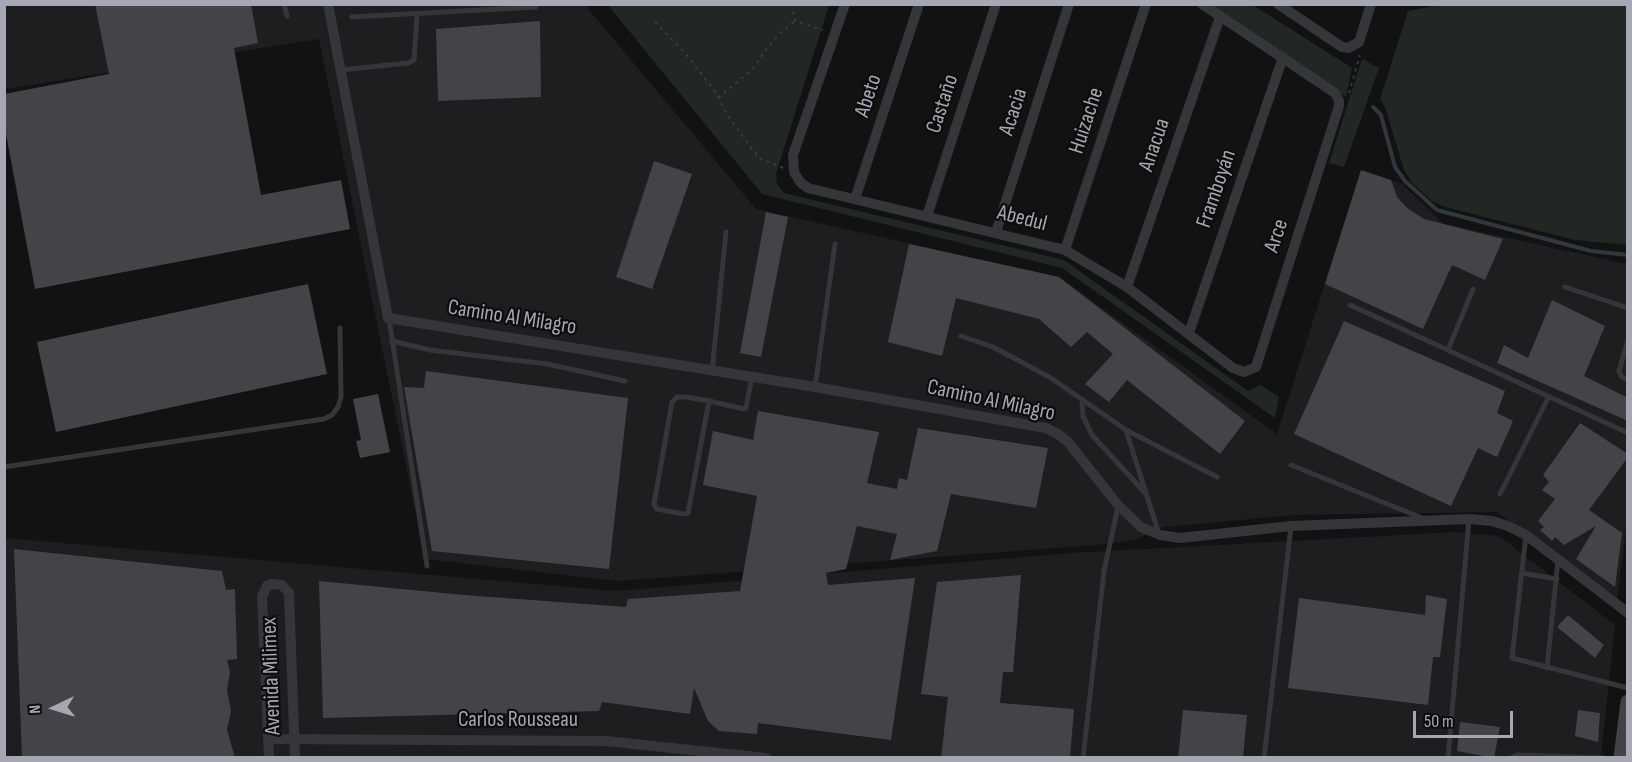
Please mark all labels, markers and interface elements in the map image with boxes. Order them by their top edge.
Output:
street label: Abeto [850,71,888,121]
street label: Castaño [921,71,965,137]
street label: Acacia [994,85,1034,139]
street label: Huizache [1064,85,1110,157]
street label: Anacua [1134,115,1176,175]
street label: Framboyán [1191,146,1243,232]
street label: Abedul [994,200,1050,238]
street label: Arce [1259,216,1295,256]
street label: Camino Al Milagro [446,295,578,341]
street label: Camino Al Milagro [925,375,1057,427]
street label: Avenida Milimex [257,617,287,735]
north arrow [24,678,84,738]
scale bar [1416,699,1516,737]
text: N [26,704,45,714]
street label: Carlos Rousseau [458,707,578,733]
text: 50 m [1424,711,1454,732]

